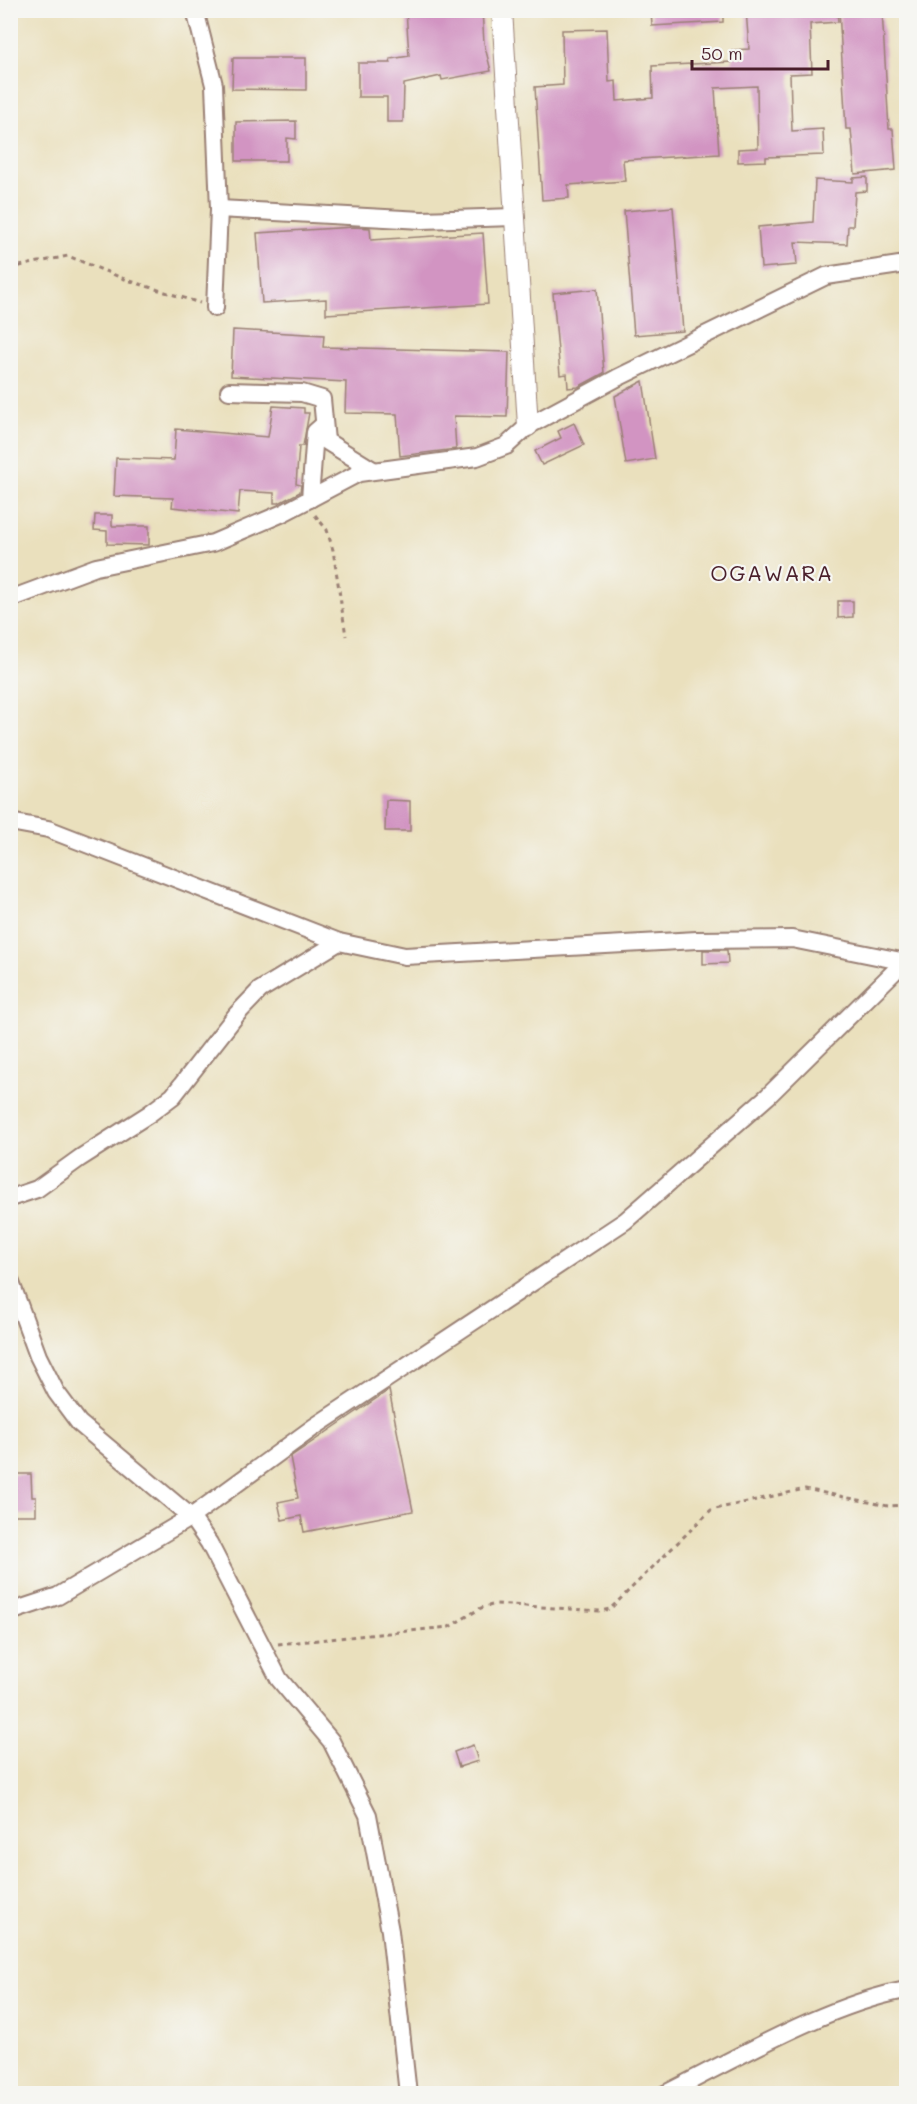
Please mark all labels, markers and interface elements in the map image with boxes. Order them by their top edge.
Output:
scale bar [692,33,828,71]
text: 50 m [701,41,743,65]
district label: OGAWARA [710,558,834,587]

